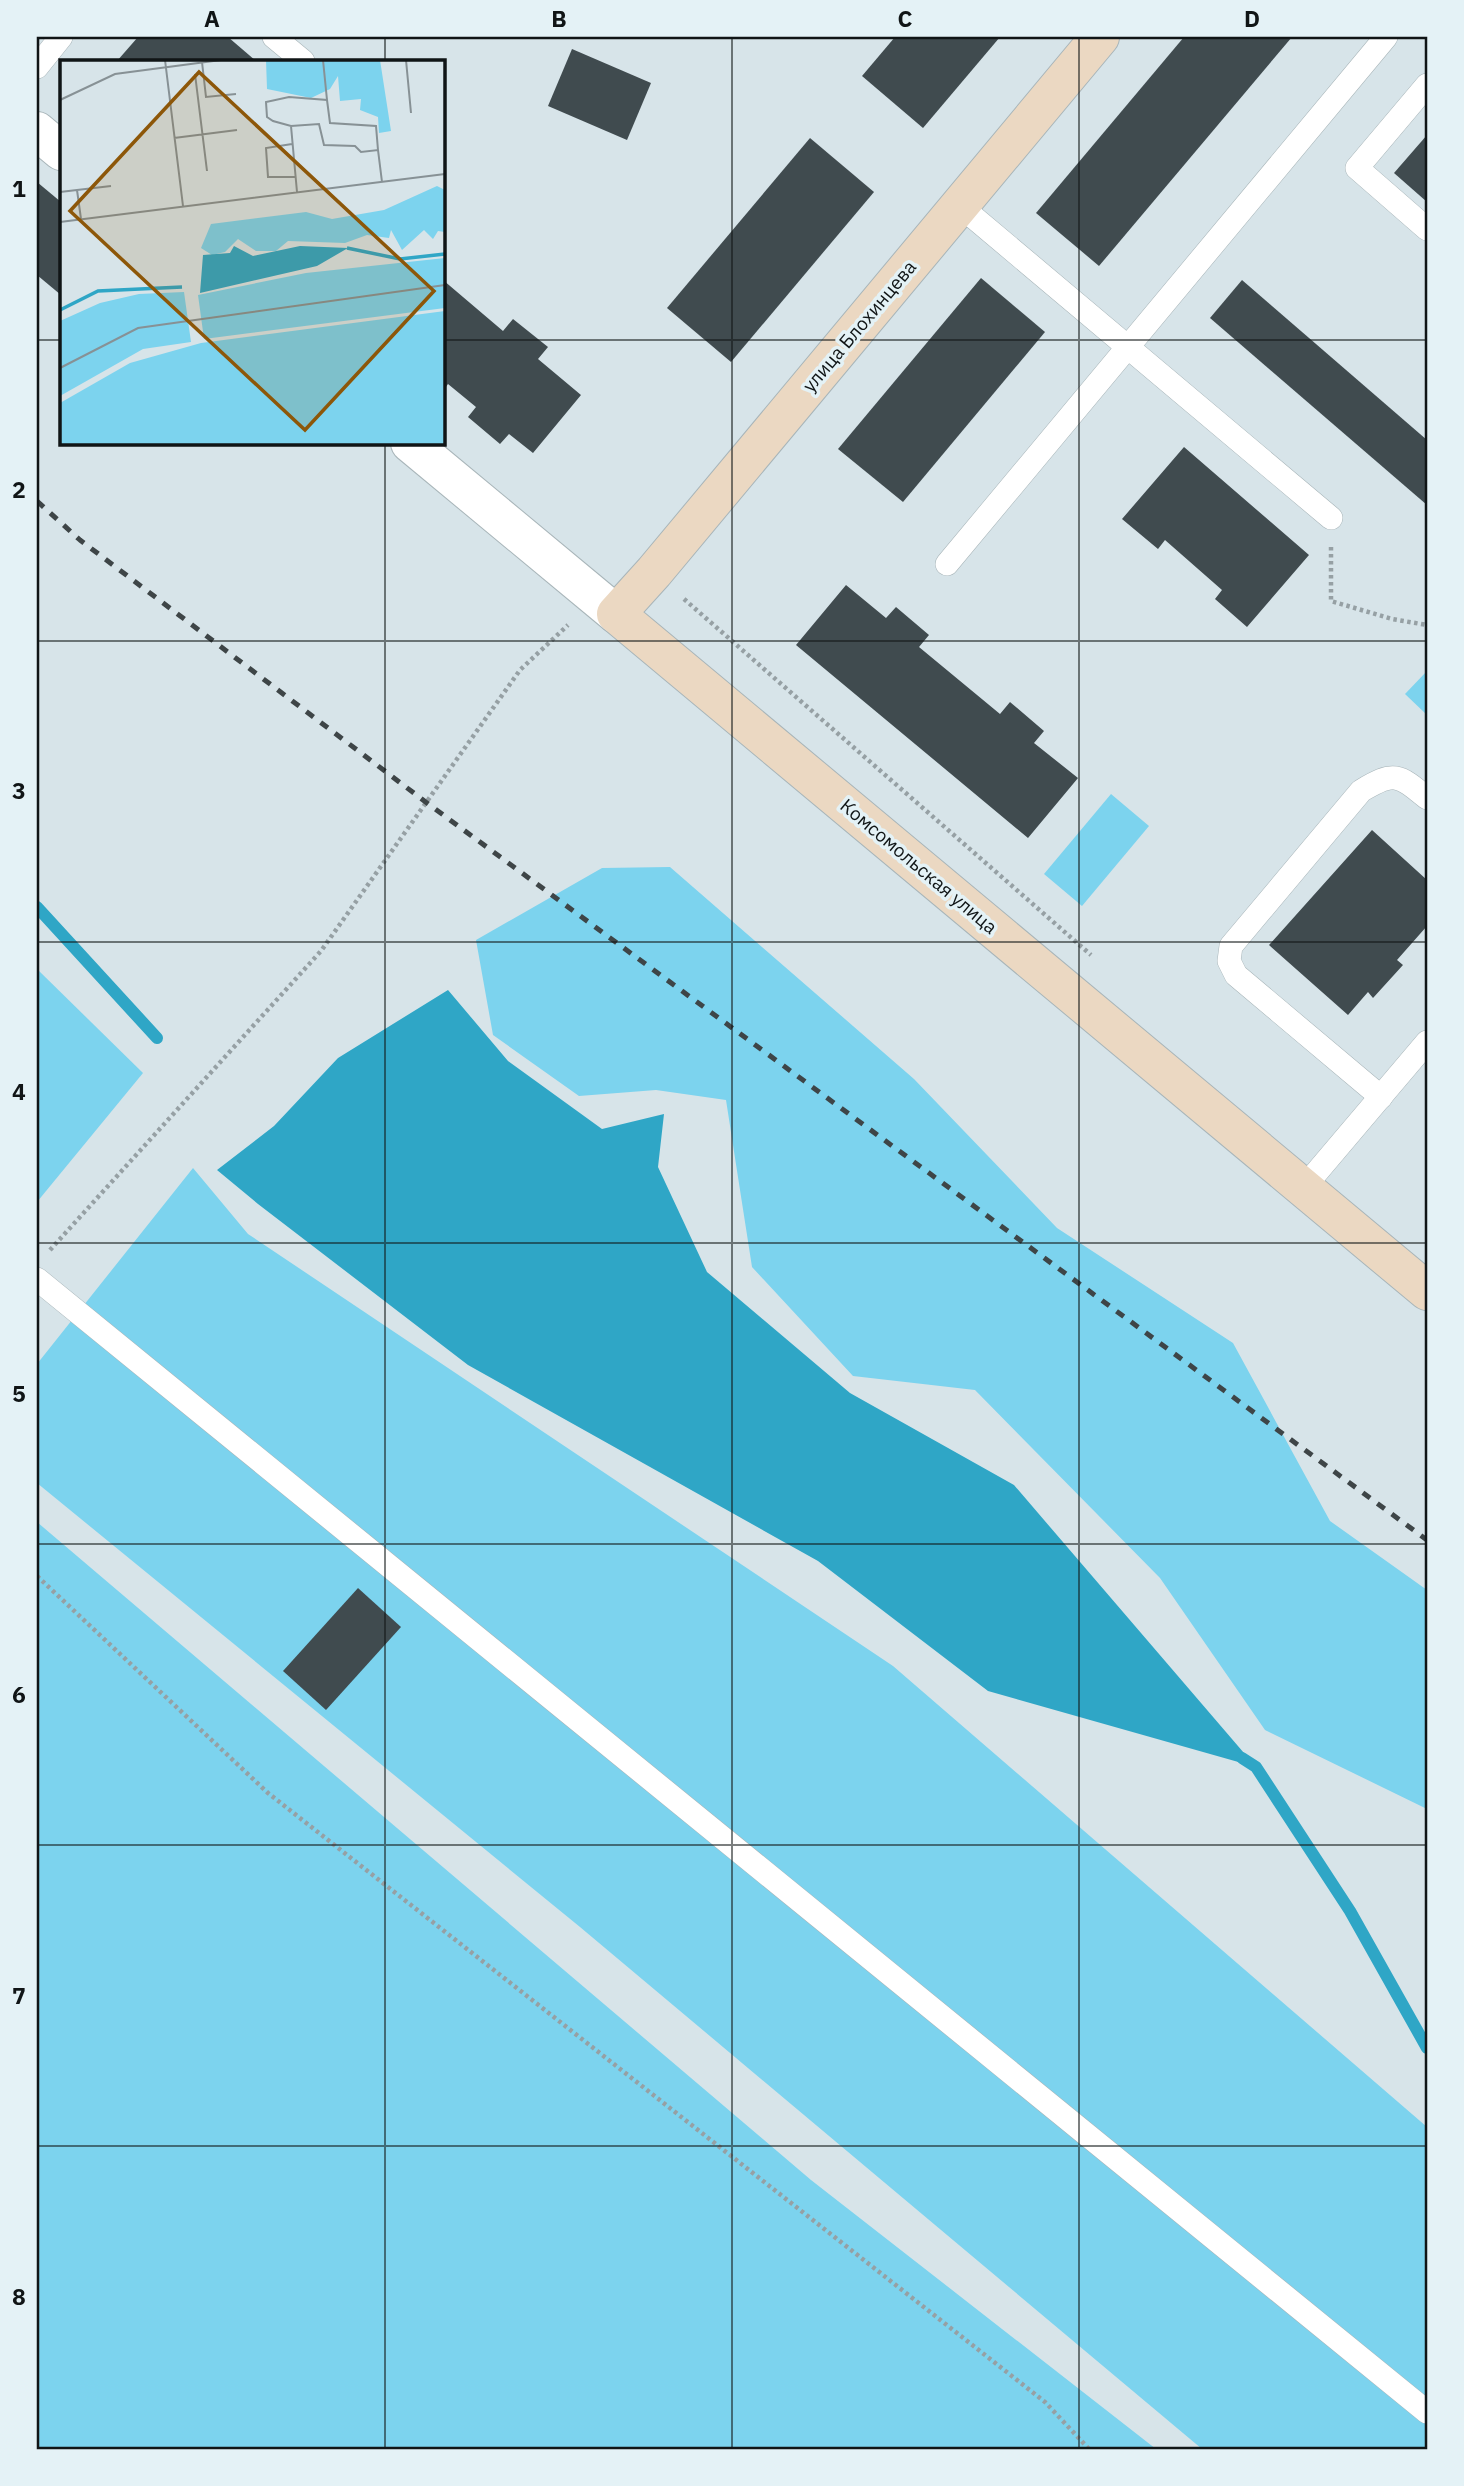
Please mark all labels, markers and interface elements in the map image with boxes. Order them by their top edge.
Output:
text: A [204,3,220,33]
text: B [551,3,567,33]
text: C [898,3,913,33]
text: D [1244,3,1260,33]
inset map [60,60,444,444]
text: 1 [12,173,26,203]
street label: улица Блохинцева [797,255,921,397]
text: 2 [12,474,26,504]
text: 3 [12,775,26,805]
street label: Комсомольская улица [836,793,1002,939]
text: 4 [12,1076,26,1106]
text: 5 [12,1378,26,1408]
text: 6 [12,1679,26,1709]
text: 7 [12,1980,26,2010]
text: 8 [12,2281,26,2311]

